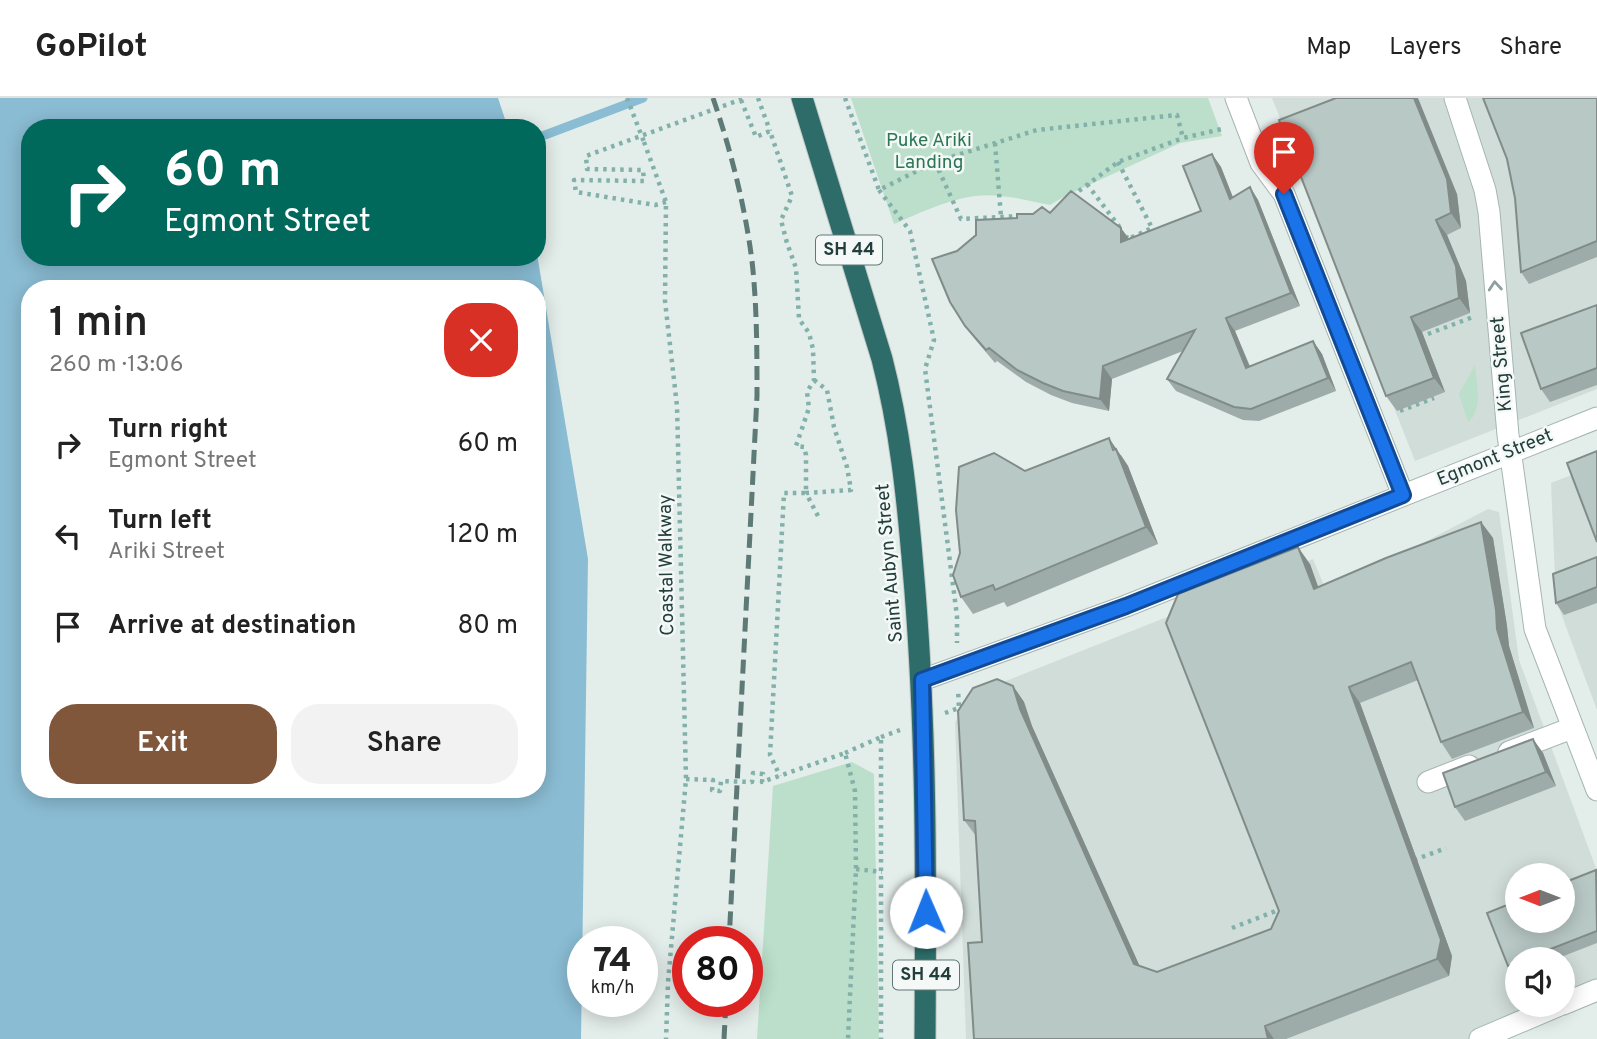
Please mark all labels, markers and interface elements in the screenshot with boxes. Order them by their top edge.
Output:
text: GoPilot [35,27,148,69]
text: Map [1306,33,1351,63]
text: Layers [1389,33,1461,63]
text: Share [1499,33,1562,63]
pin [1254,122,1314,194]
park label: Puke Ariki Landing [886,129,972,175]
icon: arrive [1265,133,1303,171]
text: 60 m [164,142,282,204]
icon: right [49,147,140,238]
text: Egmont Street [164,203,371,243]
road number: SH 44 [816,236,882,265]
one-way arrow [1488,280,1503,291]
text: 1 min [49,298,148,351]
button: close [444,303,518,377]
street label: King Street [1486,315,1518,413]
text: 260 m · 13:06 [49,351,183,380]
text: Turn right [108,414,228,447]
street label: Egmont Street [1434,424,1556,492]
icon: right [49,426,87,464]
text: 60 m [458,428,518,461]
text: Egmont Street [108,447,257,476]
street label: Saint Aubyn Street [871,483,909,643]
street label: Coastal Walkway [654,494,680,636]
text: Turn left [108,505,212,538]
icon: left [49,517,87,555]
text: 120 m [448,519,518,552]
text: Ariki Street [108,538,225,567]
icon: arrive [49,608,87,646]
text: Arrive at destination [108,610,356,643]
text: 80 m [458,610,518,643]
button: Exit [49,704,277,784]
button: Share [291,704,518,784]
north arrow [1505,863,1575,933]
map controls [1505,863,1575,1017]
position arrow [889,875,963,949]
speed limit sign: 80 [672,926,763,1017]
text: 74 [593,940,632,984]
button: sound [1505,947,1575,1017]
road number: SH 44 [893,960,959,990]
text: km/h [591,977,634,1000]

